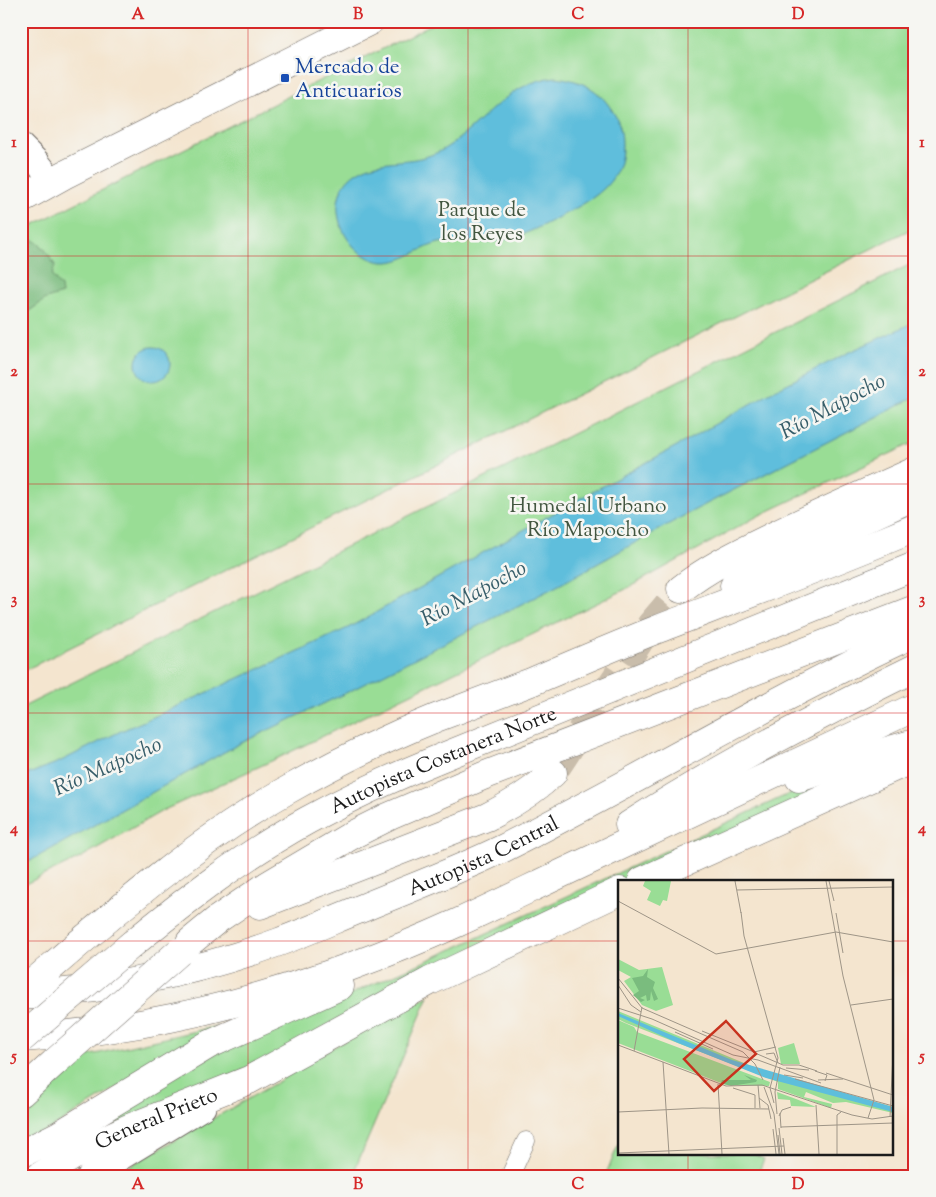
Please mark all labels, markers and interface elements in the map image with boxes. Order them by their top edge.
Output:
text: A [132,4,145,27]
text: B [353,4,363,27]
text: C [572,4,585,27]
text: D [792,4,805,27]
place label: Mercado de Anticuarios [295,53,402,107]
marker: Mercado de Anticuarios [279,72,291,84]
text: 1 [11,132,17,155]
text: 1 [919,132,925,155]
park label: Parque de los Reyes [438,196,526,250]
text: 2 [10,361,18,384]
text: 2 [918,361,926,384]
water label: Río Mapocho [775,366,892,449]
park label: Humedal Urbano Río Mapocho [509,492,667,546]
water label: Río Mapocho [416,553,533,636]
text: 3 [11,589,18,612]
text: 3 [919,589,926,612]
street label: Autopista Costanera Norte [325,700,561,823]
water label: Río Mapocho [49,730,168,806]
street label: Autopista Central [404,809,565,905]
text: 4 [9,818,18,841]
text: 4 [917,818,926,841]
inset map [618,880,894,1154]
text: 5 [9,1046,17,1069]
text: 5 [917,1046,925,1069]
street label: General Prieto [90,1081,223,1159]
text: A [132,1174,145,1197]
text: B [353,1174,363,1197]
text: C [572,1174,585,1197]
text: D [792,1174,805,1197]

